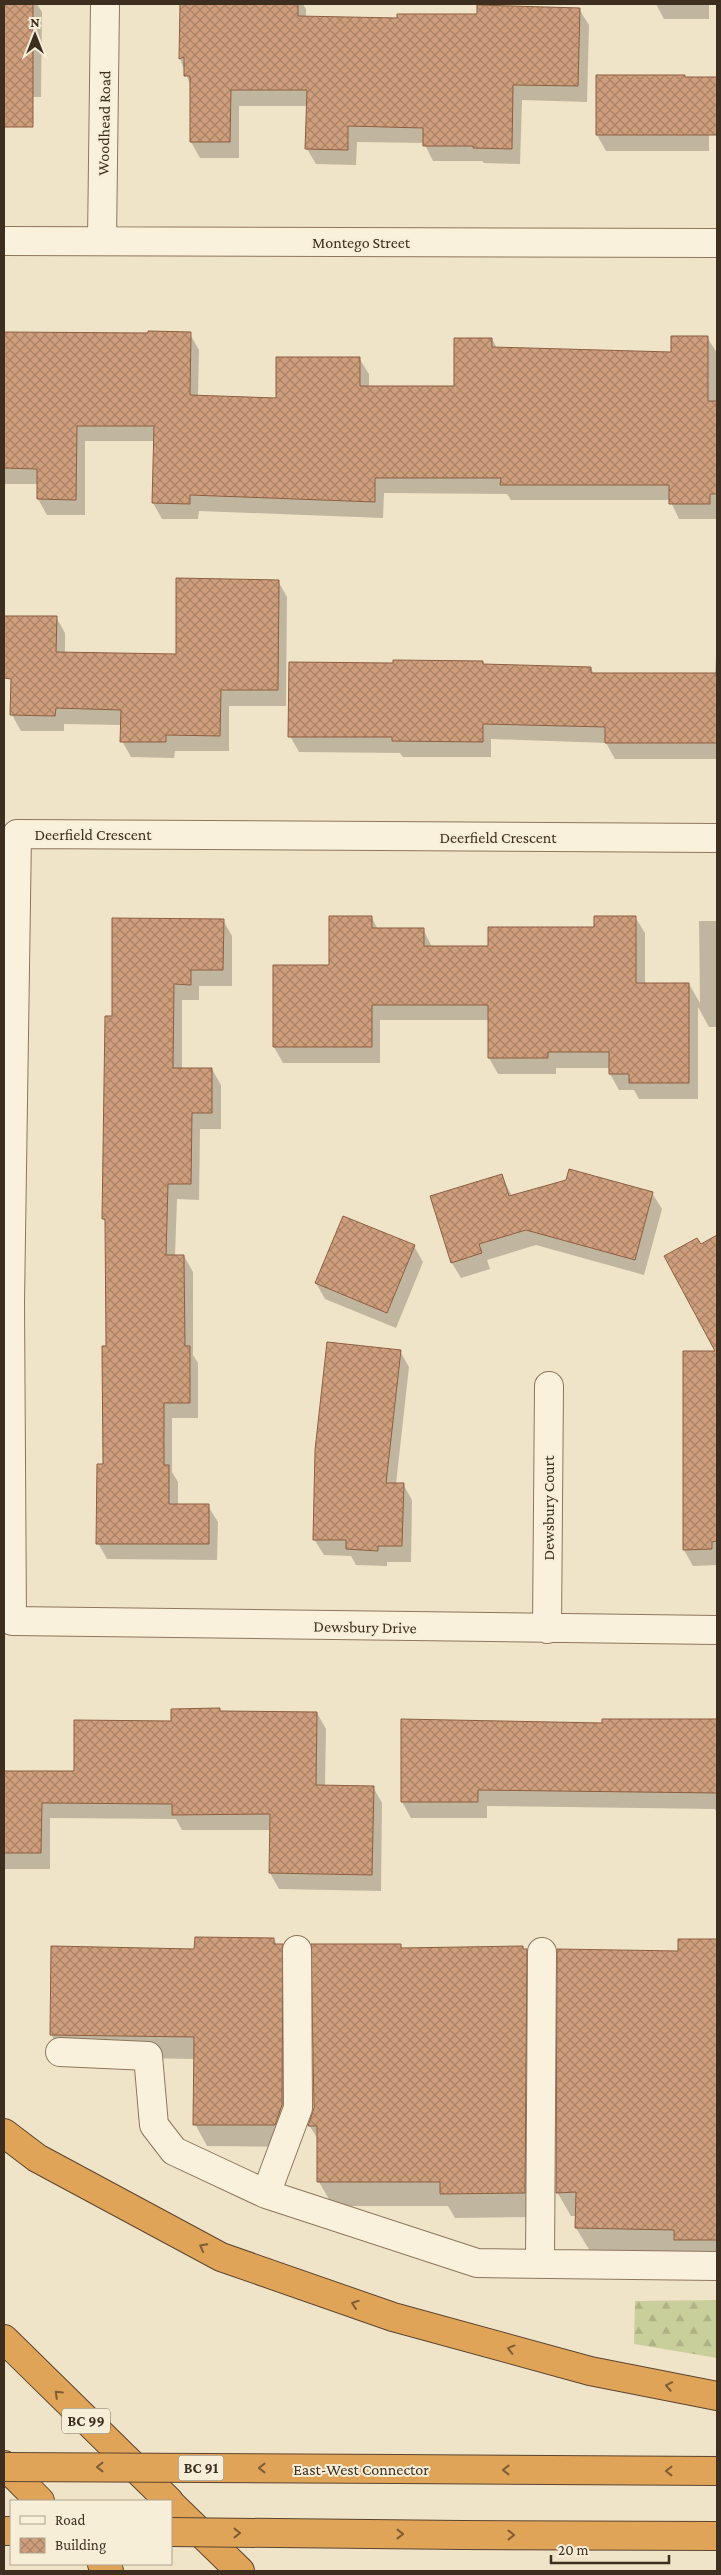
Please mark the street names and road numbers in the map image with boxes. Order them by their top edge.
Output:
street label: Woodhead Road [95,70,113,176]
street label: Montego Street [312,234,411,252]
street label: Deerfield Crescent [34,826,152,843]
street label: Deerfield Crescent [439,829,557,846]
street label: Dewsbury Court [540,1455,558,1561]
street label: Dewsbury Drive [313,1618,417,1637]
road number: BC 99 [62,2408,110,2434]
road number: BC 91 [178,2456,224,2480]
street label: East-West Connector [293,2461,429,2478]

